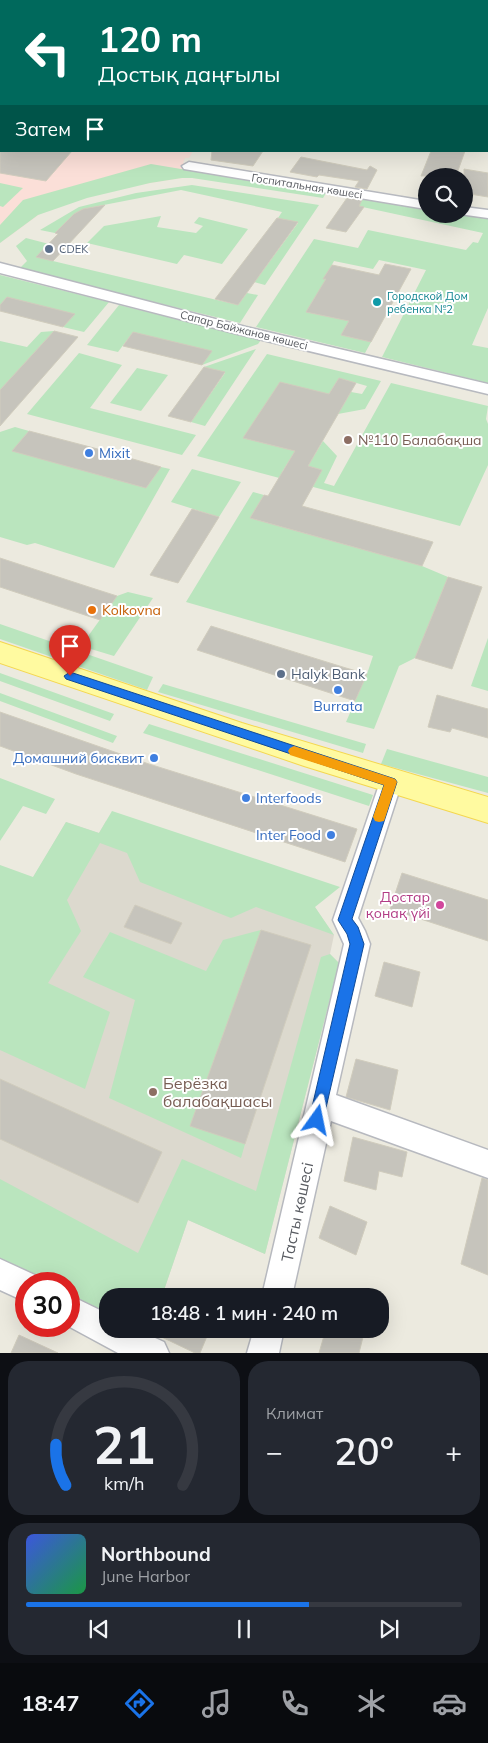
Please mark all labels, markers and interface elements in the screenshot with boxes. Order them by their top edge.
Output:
text: 120 m [98,17,202,61]
icon: left [15,20,80,85]
text: Достық даңғылы [98,60,280,88]
icon: arrive [81,115,109,143]
text: Затем [15,117,71,141]
map controls [418,168,473,223]
button: search [418,168,473,223]
street label: Госпитальная көшесі [251,170,363,202]
place label: CDEK [59,242,89,256]
marker: CDEK [43,243,55,255]
place label: Городской Дом ребенка №2 [387,289,468,316]
marker: Городской Дом ребенка №2 [371,296,383,308]
street label: Сапар Байжанов көшесі [179,307,309,353]
place label: №110 Балабақша [358,431,482,449]
marker: №110 Балабақша [342,434,354,446]
place label: Mixit [99,444,130,462]
marker: Mixit [83,447,95,459]
place label: Kolkovna [102,601,161,619]
marker: Kolkovna [86,604,98,616]
pin [49,625,91,676]
icon: arrive [56,632,84,660]
place label: Halyk Bank [291,665,366,683]
marker: Halyk Bank [275,668,287,680]
marker: Burrata [332,684,344,696]
place label: Burrata [313,697,363,715]
place label: Домашний бисквит [13,749,145,767]
marker: Домашний бисквит [148,752,160,764]
place label: Interfoods [256,789,322,807]
marker: Interfoods [240,792,252,804]
place label: Inter Food [256,826,321,844]
marker: Inter Food [325,829,337,841]
place label: Достар қонақ үйі [366,888,430,922]
marker: Достар қонақ үйі [434,899,446,911]
place label: Берёзка балабақшасы [163,1073,272,1111]
marker: Берёзка балабақшасы [147,1086,159,1098]
position arrow [290,1093,342,1145]
street label: Тасты көшесі [277,1160,317,1264]
speed limit sign: 30 [15,1272,80,1337]
text: 18:48 · 1 мин · 240 m [150,1301,338,1325]
text: Климат [266,1403,323,1423]
text: 21 [93,1412,155,1477]
text: 20° [334,1427,394,1475]
text: − [266,1434,283,1469]
text: + [445,1434,462,1469]
text: km/h [104,1472,144,1494]
text: Northbound [101,1542,211,1566]
text: June Harbor [101,1566,190,1586]
icon: previous [85,1615,113,1643]
icon: pause [230,1615,258,1643]
icon: next [375,1615,403,1643]
icon: directions [122,1686,157,1721]
icon: music [199,1686,234,1721]
icon: phone [277,1686,312,1721]
icon: climate [354,1686,389,1721]
icon: car [432,1686,467,1721]
text: 18:47 [21,1689,79,1717]

